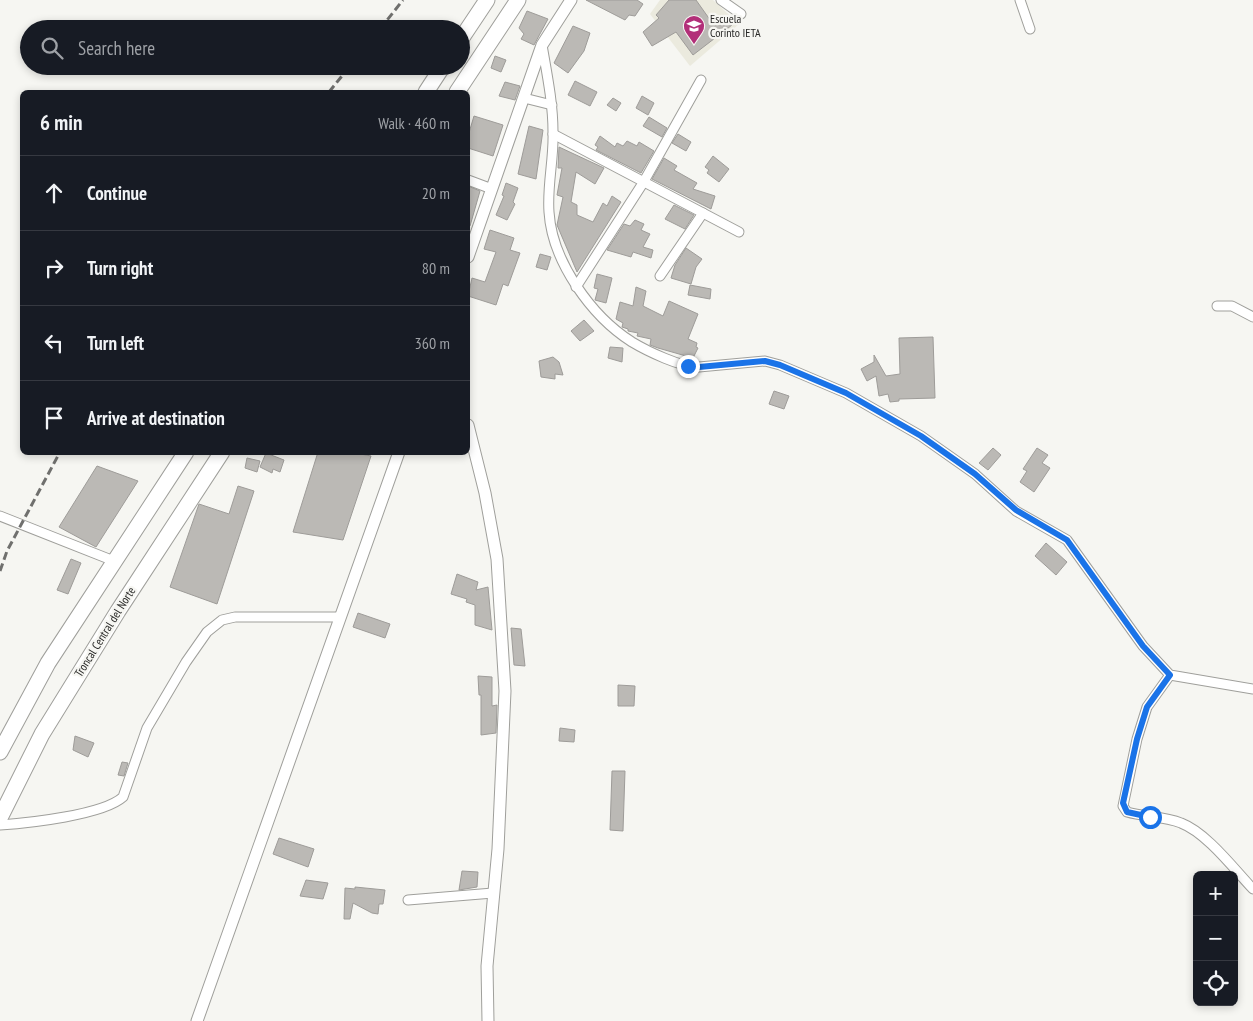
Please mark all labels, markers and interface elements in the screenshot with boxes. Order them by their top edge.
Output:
place label: Escuela Corinto IETA [710,11,761,40]
school or university icon: Escuela Corinto IETA [682,14,706,45]
search box [20,20,470,75]
icon: search [38,34,66,62]
text: Search here [78,36,155,60]
text: 6 min [40,109,82,136]
text: Walk · 460 m [378,113,450,133]
icon: ahead [40,179,68,207]
text: Continue [87,181,147,205]
text: 20 m [422,183,450,203]
icon: right [40,254,68,282]
text: Turn right [87,256,153,280]
text: 80 m [422,258,450,278]
icon: left [40,329,68,357]
text: Turn left [87,331,144,355]
text: 360 m [415,333,450,353]
route end [677,355,700,378]
icon: arrive [40,404,68,432]
text: Arrive at destination [87,406,225,430]
street label: Troncal Central del Norte [71,584,138,680]
route start [1139,806,1162,829]
map controls [1193,871,1238,1006]
button: + [1193,871,1238,916]
button: − [1193,916,1238,961]
button: locate [1193,961,1238,1006]

